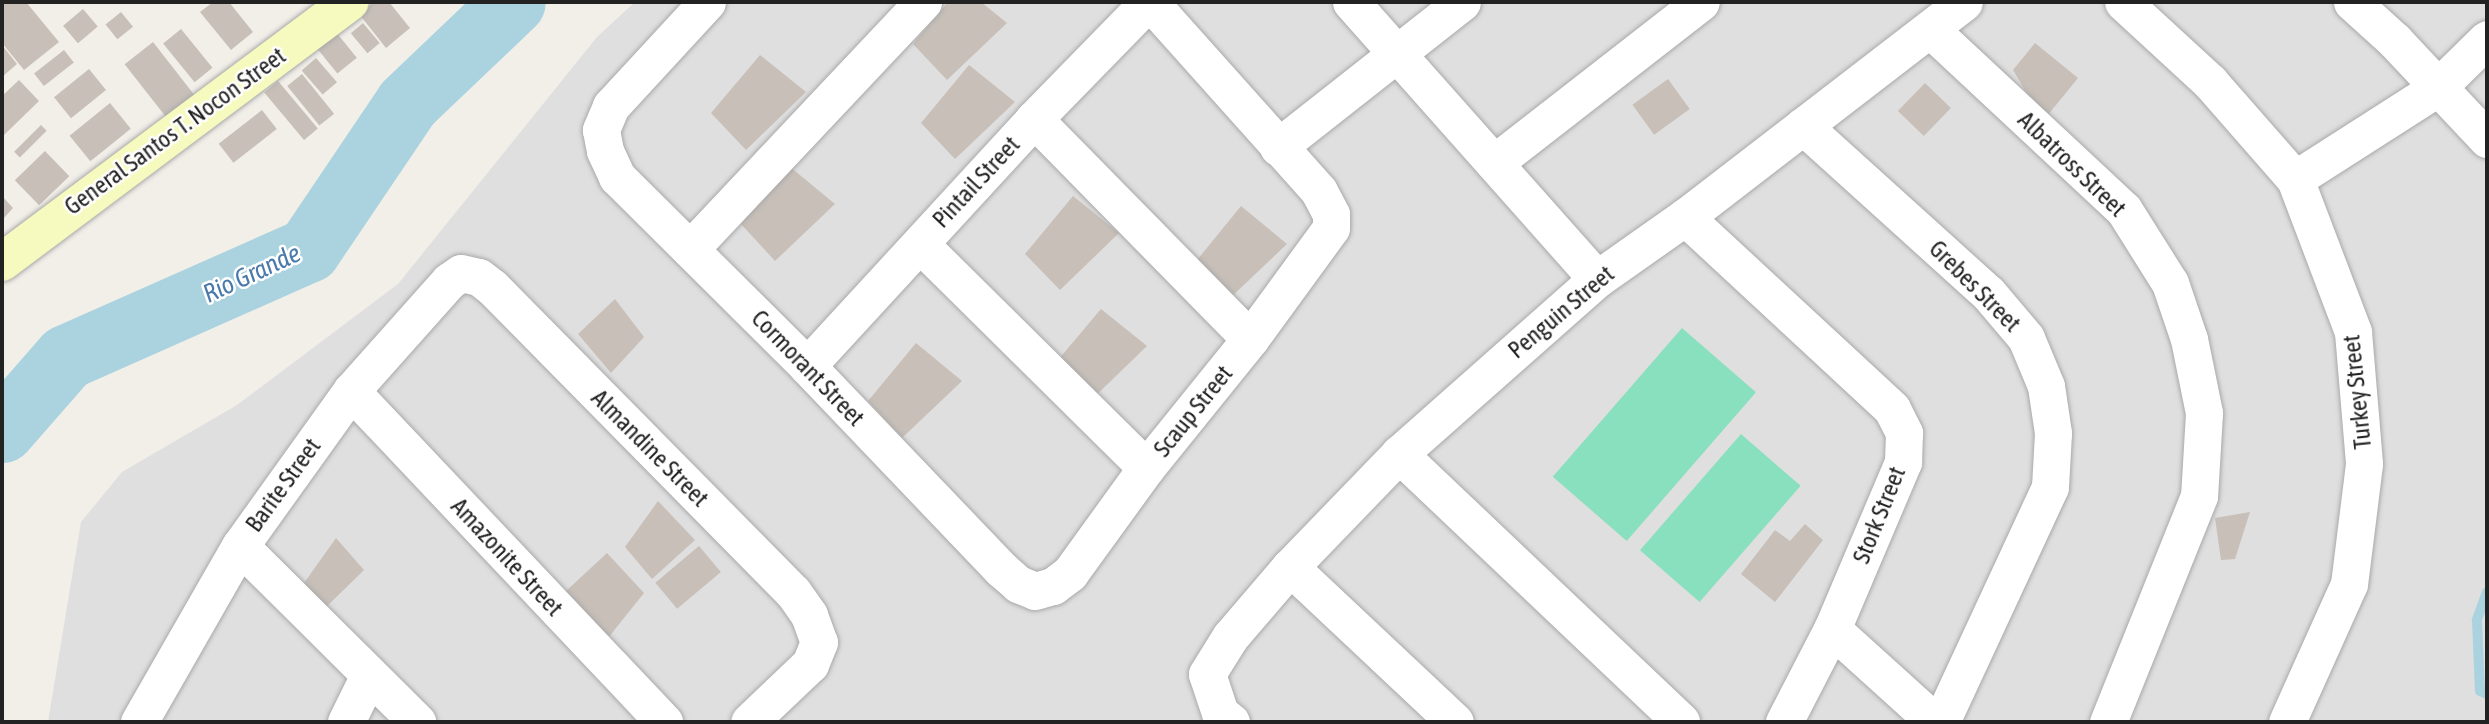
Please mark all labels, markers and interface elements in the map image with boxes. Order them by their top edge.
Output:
street label: General Santos T. Nocon Street [59,41,291,221]
street label: Albatross Street [2012,105,2132,223]
street label: Pintail Street [926,130,1026,234]
street label: Grebes Street [1923,234,2027,338]
water label: Rio Grande [198,238,306,310]
street label: Penguin Street [1502,259,1620,365]
street label: Cormorant Street [746,304,870,432]
street label: Turkey Street [2337,334,2377,450]
street label: Scaup Street [1148,360,1238,462]
street label: Almandine Street [586,384,714,512]
street label: Barite Street [239,433,327,537]
street label: Stork Street [1847,462,1911,568]
street label: Amazonite Street [445,492,569,622]

